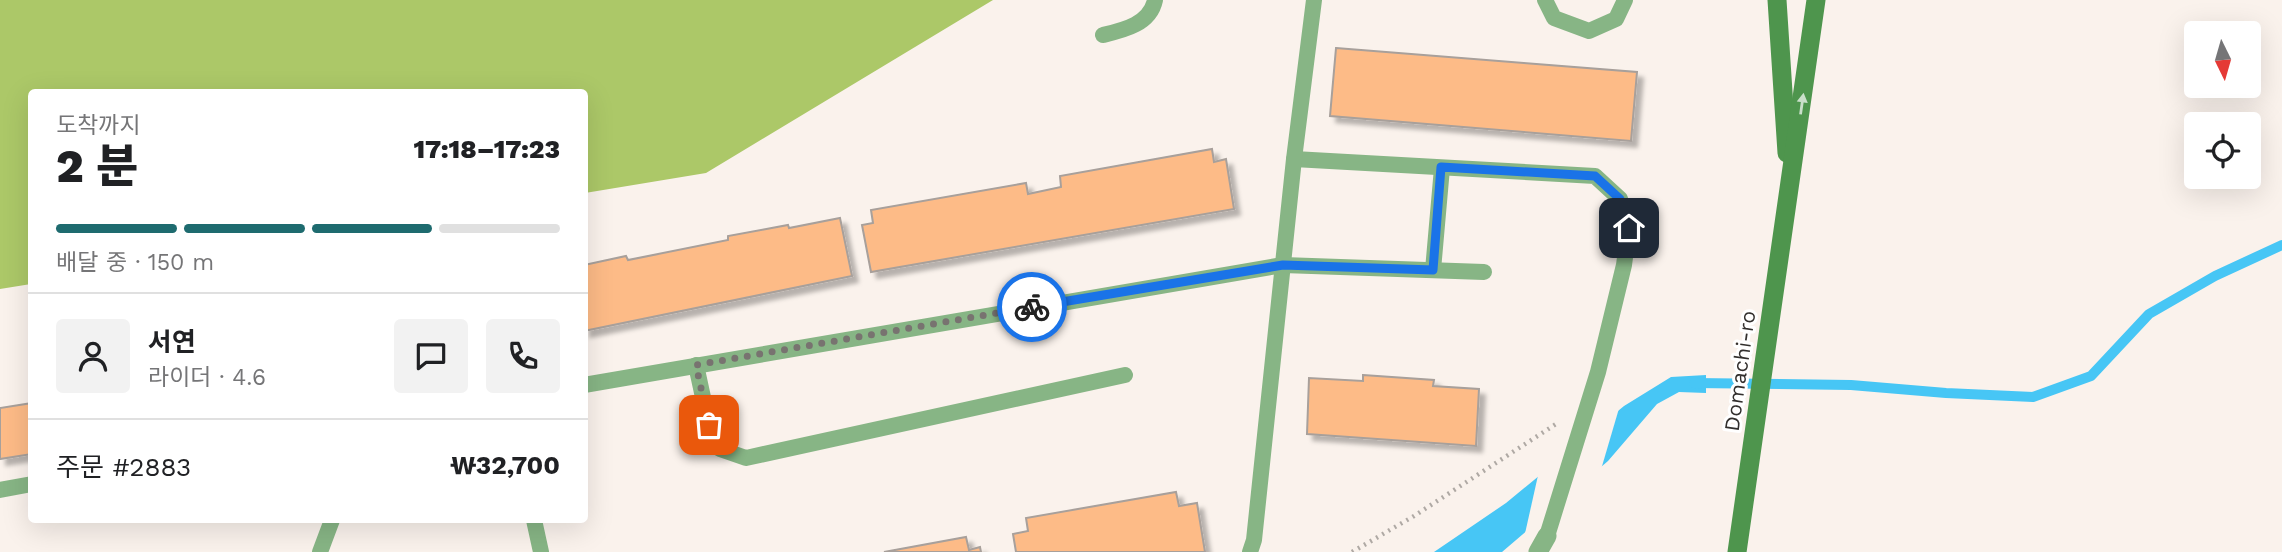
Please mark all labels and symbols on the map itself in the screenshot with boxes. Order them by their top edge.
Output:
north arrow [2184,21,2261,98]
one-way arrow [1797,93,1808,115]
pin [1599,198,1659,258]
courier [997,272,1067,342]
street label: Domachi-ro [1719,309,1760,433]
pin [679,395,739,455]

